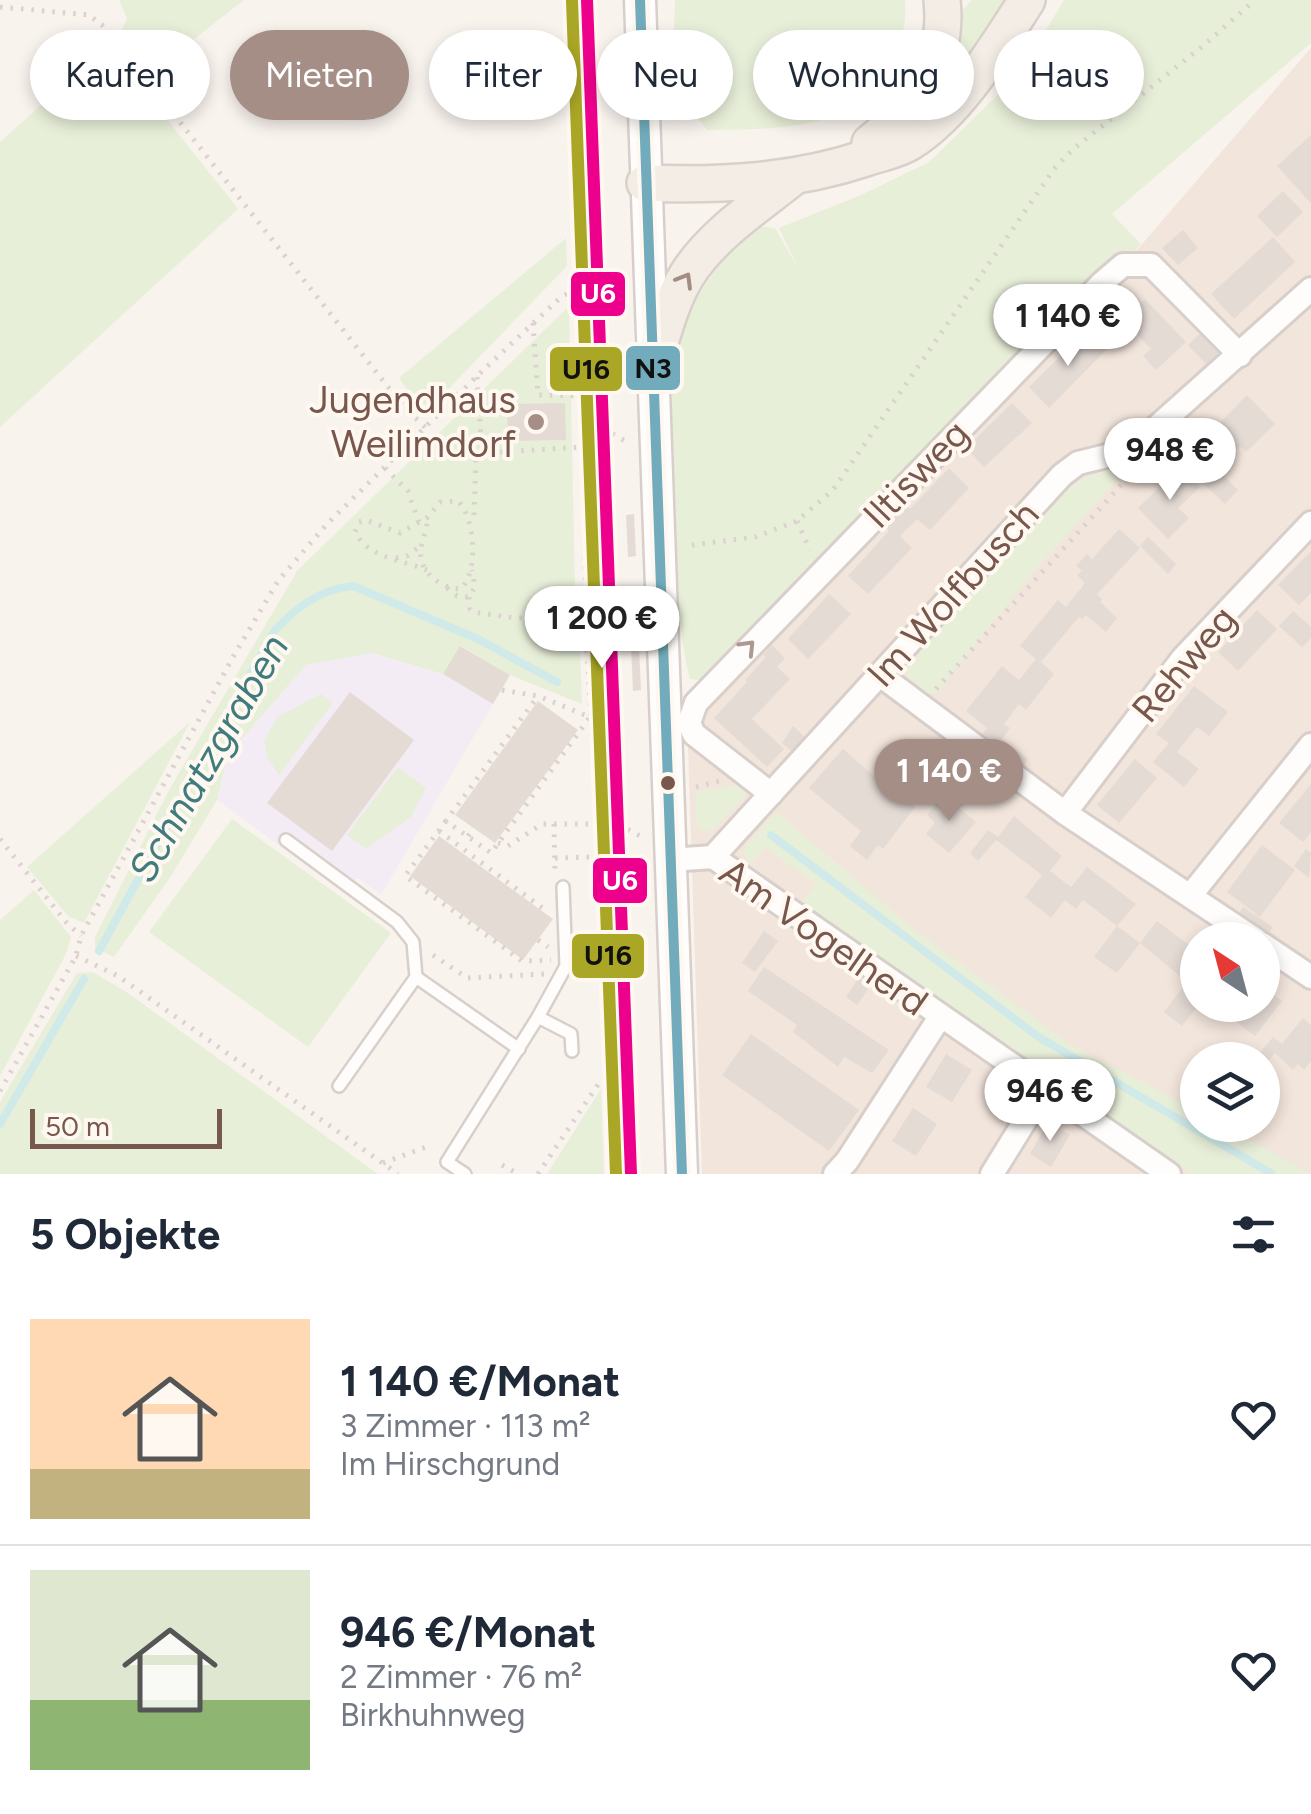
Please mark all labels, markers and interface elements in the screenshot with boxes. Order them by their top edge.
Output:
chip: Kaufen [30,30,210,120]
chip: Mieten [230,30,409,120]
chip: Filter [429,30,577,120]
chip: Neu [597,30,733,120]
chip: Wohnung [753,30,974,120]
chip: Haus [994,30,1144,120]
line badge: U6 [569,270,627,318]
one-way arrow [673,273,692,291]
text: U6 [580,276,616,310]
pin: 1 140 € [976,284,1160,369]
text: 1 140 € [1015,297,1121,335]
line badge: N3 [624,344,682,392]
line badge: U16 [548,345,624,393]
text: N3 [634,351,672,385]
text: U16 [562,352,610,386]
place label: Jugendhaus Weilimdorf [309,377,516,467]
marker: Jugendhaus Weilimdorf [525,411,547,433]
street label: Iltisweg [854,411,978,537]
pin: 948 € [1100,418,1240,503]
text: 948 € [1126,431,1214,469]
street label: Im Wolfbusch [858,492,1048,696]
pin: 1 200 € [510,586,694,671]
street label: Rehweg [1122,596,1246,732]
text: 1 200 € [547,599,657,637]
water label: Schnatzgraben [118,626,298,890]
one-way arrow [736,641,754,659]
pin: 1 140 € [857,739,1041,824]
text: 1 140 € [896,752,1002,790]
unlabelled marker [658,773,678,793]
street label: Am Vogelherd [711,849,937,1025]
line badge: U6 [591,856,649,905]
text: U6 [602,863,638,897]
north arrow [1180,922,1280,1022]
map controls [1180,922,1280,1142]
line badge: U16 [570,932,646,980]
text: U16 [584,938,632,972]
button: layers [1180,1042,1280,1142]
pin: 946 € [980,1059,1120,1144]
text: 946 € [1006,1072,1094,1110]
scale bar [30,1104,222,1148]
text: 50 m [45,1109,110,1143]
icon: filters [1226,1207,1281,1262]
text: 5 Objekte [30,1209,220,1260]
text: 1 140 €/Monat [340,1356,620,1407]
icon: home [110,1359,230,1479]
icon: heart [1226,1392,1281,1447]
text: 3 Zimmer · 113 m² [340,1407,590,1445]
text: Im Hirschgrund [340,1445,560,1483]
text: 946 €/Monat [340,1607,596,1658]
icon: home [110,1610,230,1730]
icon: heart [1226,1643,1281,1698]
text: 2 Zimmer · 76 m² [340,1658,582,1696]
text: Birkhuhnweg [340,1696,525,1734]

